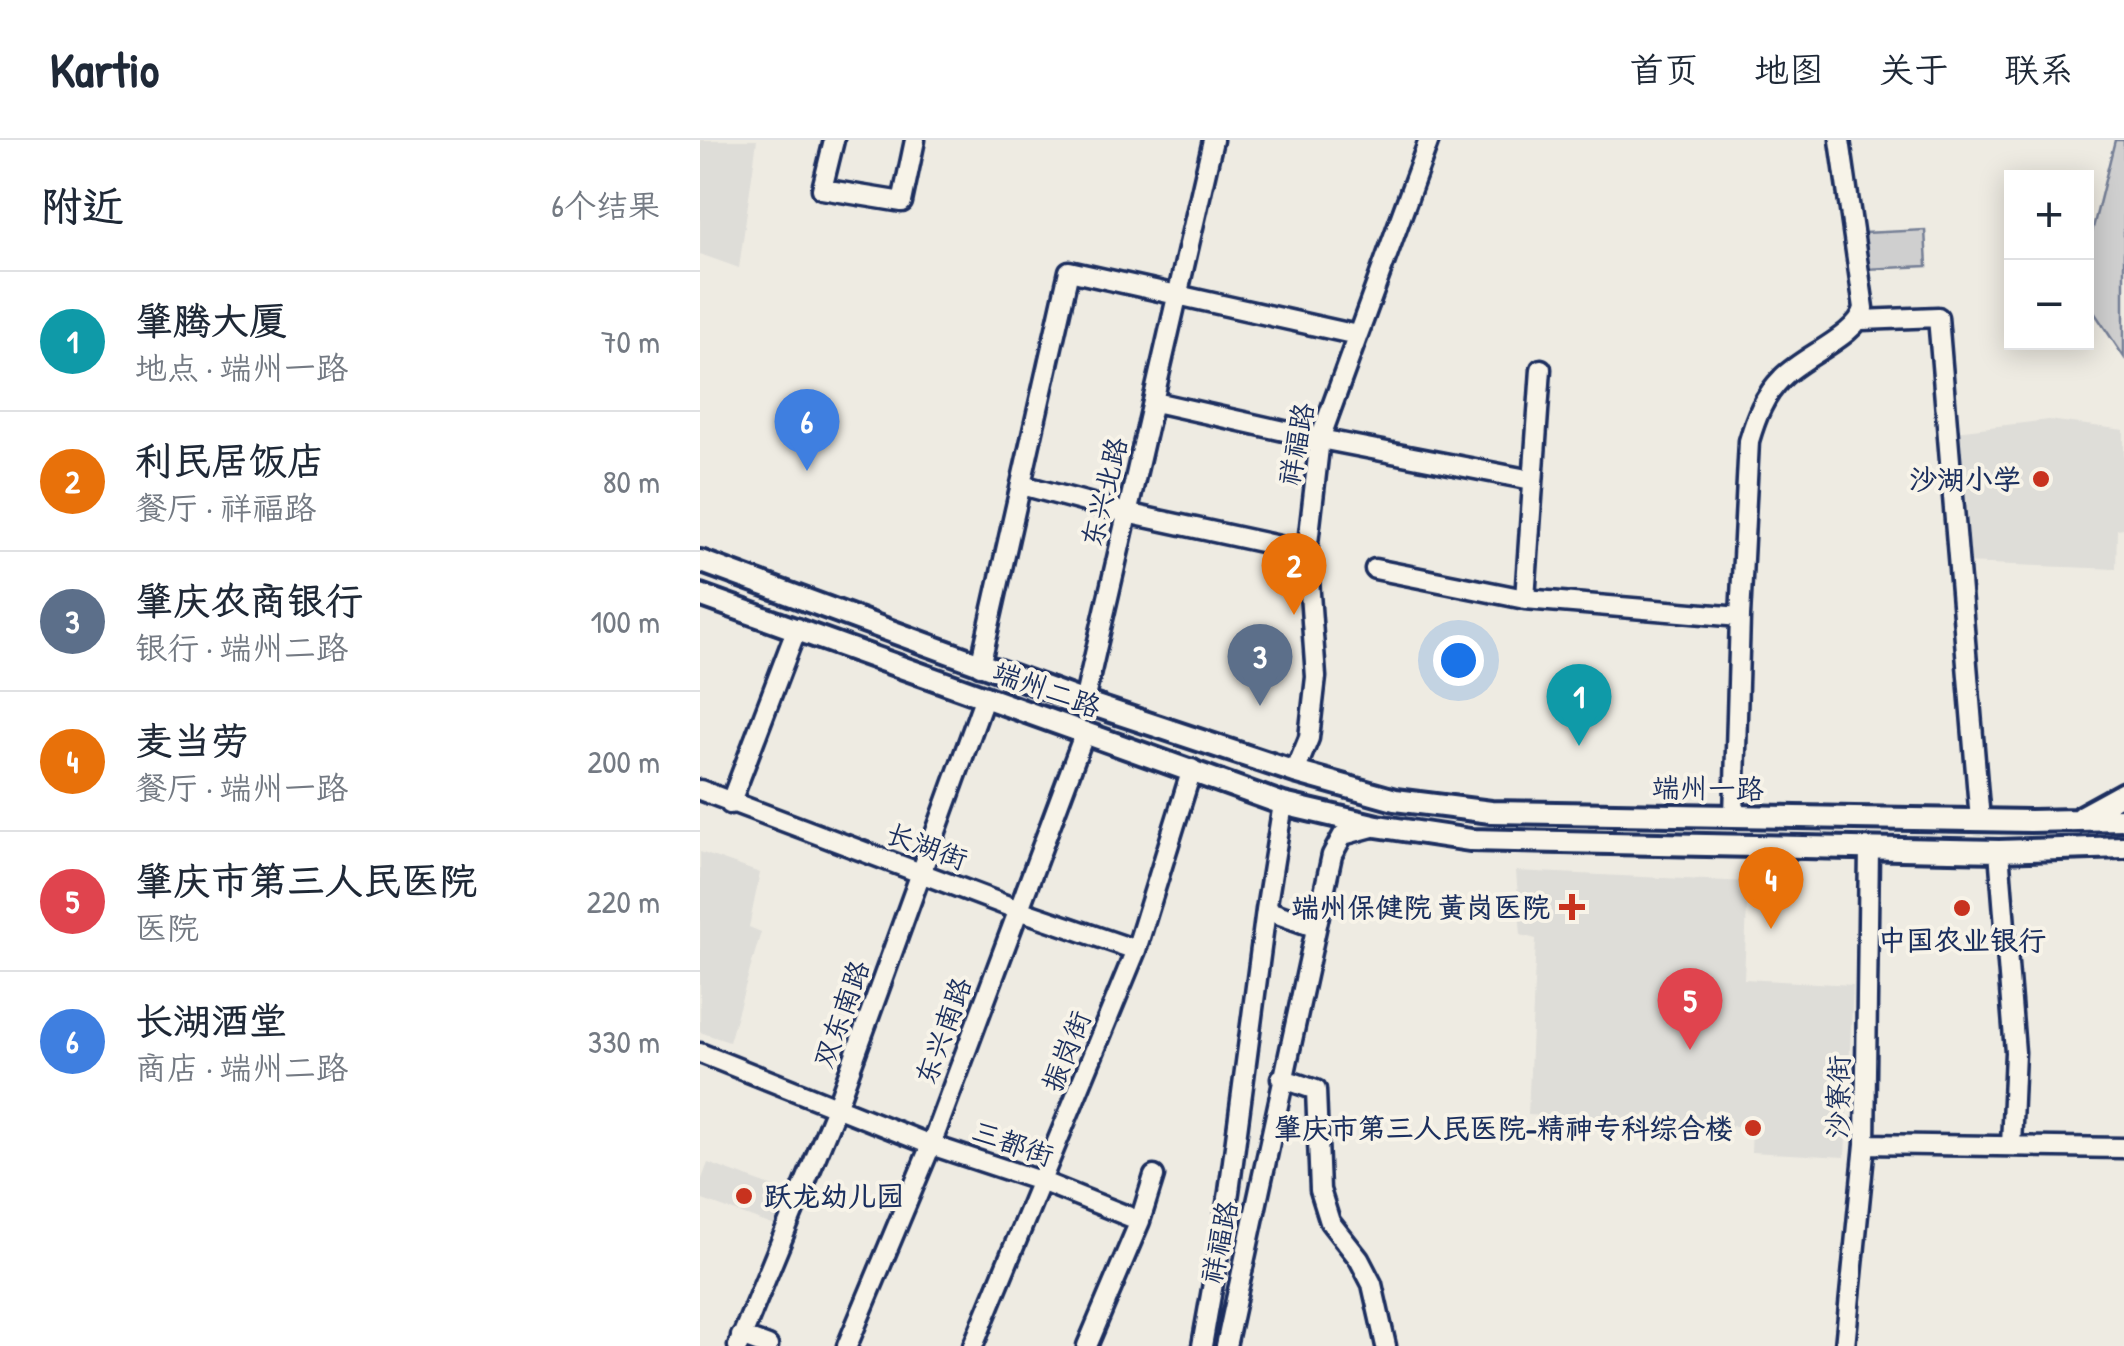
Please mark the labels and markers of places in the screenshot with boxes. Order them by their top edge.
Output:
pin: 6 [774,388,840,471]
place label: 沙湖小学 [1909,460,2021,498]
marker: 沙湖小学 [2030,468,2052,490]
pin: 2 [1262,532,1326,615]
pin: 3 [1228,624,1292,706]
pin: 1 [1546,664,1612,746]
pin: 4 [1738,846,1804,929]
place label: 端州保健院 黄岗医院 [1292,888,1550,926]
marker: 端州保健院 黄岗医院 [1559,894,1585,920]
marker: 中国农业银行 [1951,897,1973,919]
place label: 中国农业银行 [1878,921,2046,959]
pin: 5 [1658,968,1722,1050]
place label: 肇庆市第三人民医院-精神专科综合楼 [1274,1109,1733,1147]
marker: 肇庆市第三人民医院-精神专科综合楼 [1742,1117,1764,1139]
place label: 跃龙幼儿园 [764,1177,904,1215]
marker: 跃龙幼儿园 [733,1185,755,1207]

